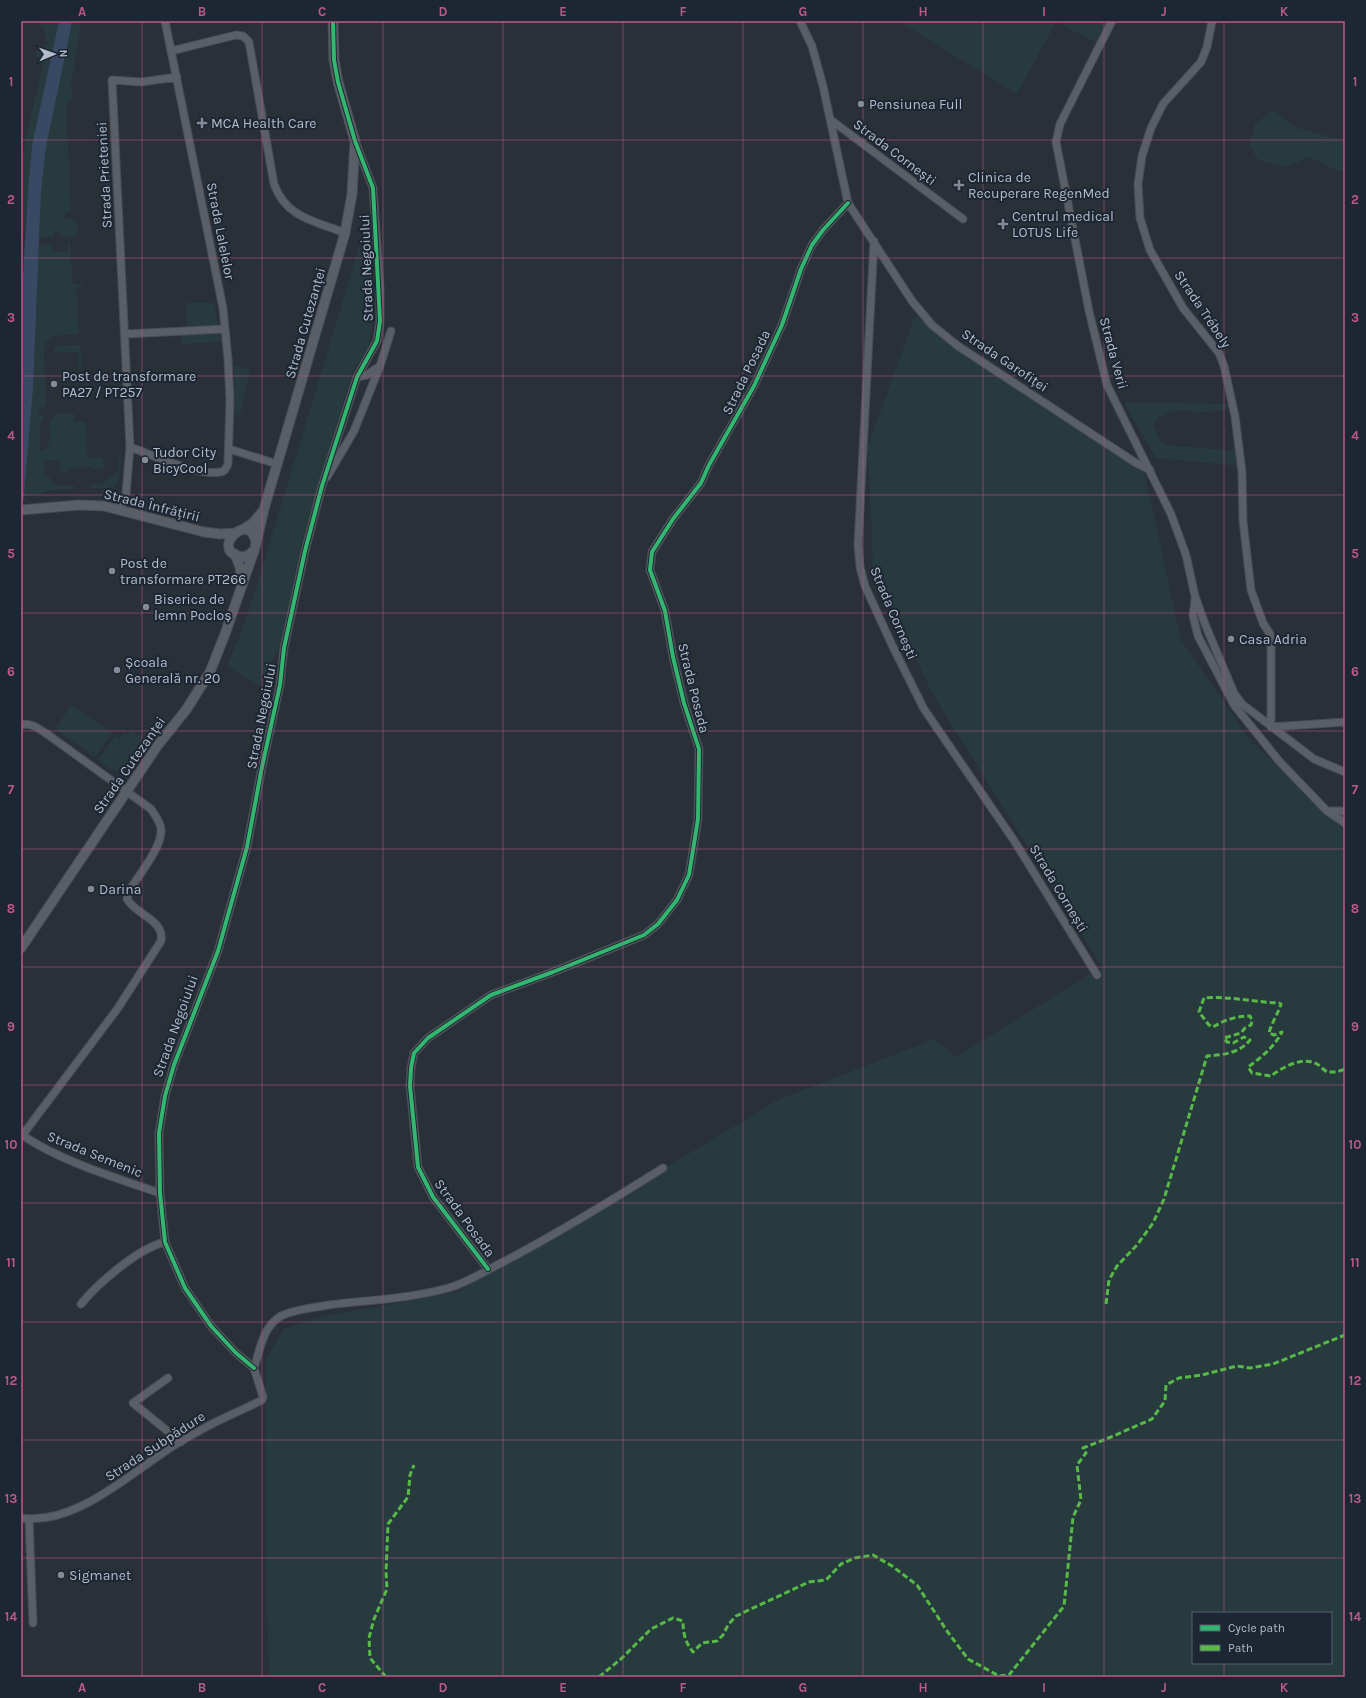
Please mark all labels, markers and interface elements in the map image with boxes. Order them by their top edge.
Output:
text: A [78,4,86,19]
text: B [198,4,206,19]
text: C [318,4,326,19]
text: D [439,4,448,19]
text: E [559,4,567,19]
text: F [679,4,687,19]
text: G [799,4,807,19]
text: H [918,4,928,19]
text: I [1042,4,1046,19]
text: J [1161,4,1167,19]
text: K [1280,4,1289,19]
north arrow [34,34,74,74]
text: N [57,49,70,58]
text: 1 [9,74,13,89]
text: 1 [1353,74,1357,89]
place label: Pensiunea Full [869,96,962,113]
marker: Pensiunea Full [856,99,866,109]
place label: MCA Health Care [211,115,317,132]
street label: Strada Cornești [850,116,940,189]
marker: MCA Health Care [196,117,208,129]
street label: Strada Prieteniei [93,121,116,229]
place label: Clinica de Recuperare RegenMed [968,169,1110,202]
marker: Clinica de Recuperare RegenMed [953,179,965,191]
street label: Strada Lalelelor [203,181,238,282]
text: 2 [7,192,15,207]
text: 2 [1351,192,1359,207]
place label: Centrul medical LOTUS Life [1012,208,1114,241]
street label: Strada Negoiului [356,214,377,322]
marker: Centrul medical LOTUS Life [997,218,1009,230]
street label: Strada Cutezanței [281,266,329,381]
street label: Strada Trébely [1170,267,1235,352]
text: 3 [7,310,15,325]
text: 3 [1351,310,1359,325]
street label: Strada Verii [1096,315,1131,391]
street label: Strada Garofiței [958,325,1051,396]
street label: Strada Posada [719,327,774,417]
place label: Post de transformare PA27 / PT257 [62,368,196,401]
marker: Post de transformare PA27 / PT257 [49,379,59,389]
text: 4 [7,428,15,443]
text: 4 [1351,428,1359,443]
place label: Tudor City BicyCool [153,444,217,477]
marker: Tudor City BicyCool [140,455,150,465]
street label: Strada Înfrățirii [102,485,202,526]
text: 5 [7,546,15,561]
text: 5 [1351,546,1359,561]
place label: Post de transformare PT266 [120,555,246,588]
street label: Strada Cornești [866,564,921,662]
marker: Post de transformare PT266 [107,566,117,576]
place label: Biserica de lemn Pocloș [154,591,232,624]
marker: Biserica de lemn Pocloș [141,602,151,612]
place label: Casa Adria [1239,631,1307,648]
marker: Casa Adria [1226,634,1236,644]
street label: Strada Posada [674,641,713,735]
place label: Școala Generală nr. 20 [125,654,220,687]
street label: Strada Negoiului [243,662,280,770]
text: 6 [7,664,15,679]
text: 6 [1351,664,1359,679]
marker: Școala Generală nr. 20 [112,665,122,675]
street label: Strada Cutezanței [90,713,169,817]
text: 7 [8,782,15,797]
text: 7 [1352,782,1359,797]
street label: Strada Cornești [1026,841,1091,935]
place label: Darina [99,881,141,898]
marker: Darina [86,884,96,894]
text: 8 [7,901,15,916]
text: 8 [1351,901,1359,916]
street label: Strada Negoiului [149,973,202,1080]
text: 9 [7,1019,15,1034]
text: 9 [1351,1019,1359,1034]
street label: Strada Semenic [45,1128,145,1181]
text: 10 [5,1137,17,1152]
text: 10 [1349,1137,1361,1152]
street label: Strada Posada [431,1176,499,1261]
text: 11 [6,1255,16,1270]
text: 11 [1350,1255,1360,1270]
text: 12 [5,1373,17,1388]
text: 12 [1349,1373,1361,1388]
street label: Strada Subpădure [102,1408,209,1485]
text: 13 [5,1491,17,1506]
text: 13 [1349,1491,1361,1506]
place label: Sigmanet [69,1567,131,1584]
marker: Sigmanet [56,1570,66,1580]
text: 14 [5,1609,17,1624]
text: 14 [1349,1609,1361,1624]
legend [1192,1612,1332,1664]
text: Cycle path [1228,1621,1285,1635]
text: Path [1228,1641,1253,1655]
text: A [78,1680,86,1695]
text: B [198,1680,206,1695]
text: C [318,1680,326,1695]
text: D [439,1680,448,1695]
text: E [559,1680,567,1695]
text: F [679,1680,687,1695]
text: G [799,1680,807,1695]
text: H [918,1680,928,1695]
text: I [1042,1680,1046,1695]
text: J [1161,1680,1167,1695]
text: K [1280,1680,1289,1695]

